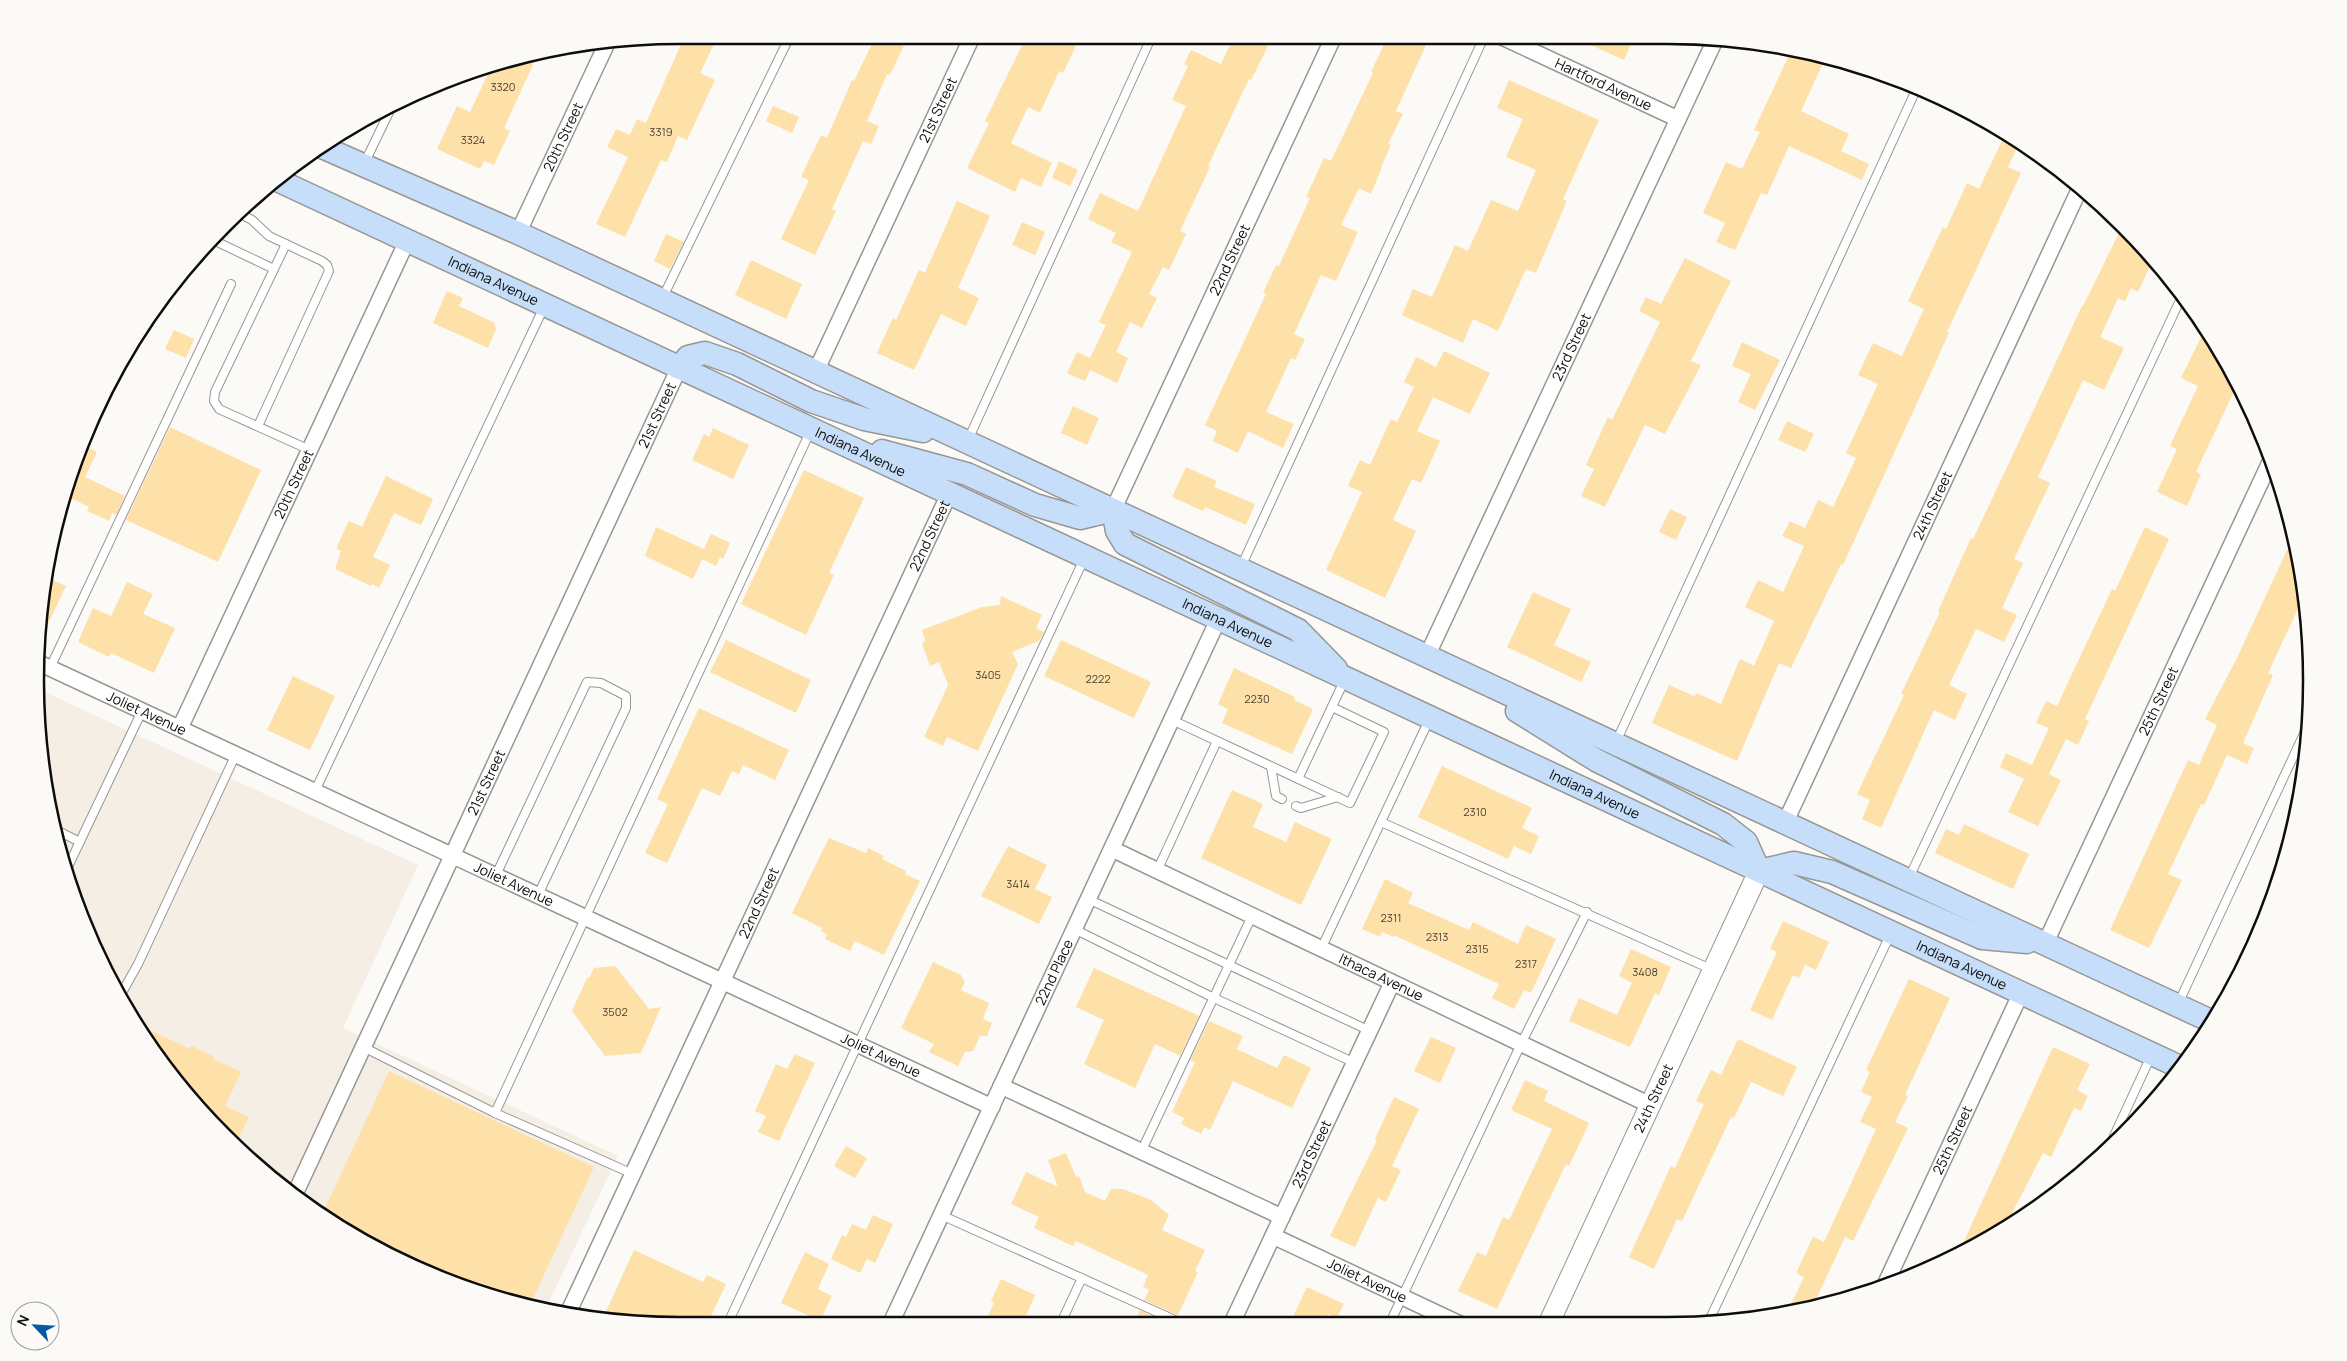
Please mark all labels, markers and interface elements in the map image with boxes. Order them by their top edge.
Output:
street label: Hartford Avenue [1552,53,1655,115]
street label: 21st Street [914,74,961,146]
house number: 3320 [490,79,516,94]
street label: 20th Street [538,99,587,175]
house number: 3319 [649,124,673,139]
house number: 3324 [461,132,485,147]
street label: 22nd Street [1204,221,1254,298]
street label: Indiana Avenue [445,251,542,310]
street label: 23rd Street [1547,309,1595,384]
street label: 21st Street [633,379,680,451]
street label: Indiana Avenue [812,422,909,481]
street label: 20th Street [269,446,318,522]
street label: 24th Street [1908,468,1956,543]
street label: 22nd Street [904,496,954,574]
street label: Indiana Avenue [1179,593,1276,652]
street label: 25th Street [2134,663,2182,738]
house number: 3405 [975,667,1001,682]
house number: 2222 [1085,671,1111,686]
street label: Joliet Avenue [104,686,190,739]
house number: 2230 [1244,691,1270,706]
street label: 21st Street [462,746,509,818]
street label: Indiana Avenue [1547,764,1643,823]
house number: 2310 [1463,804,1487,819]
street label: Joliet Avenue [471,857,557,910]
street label: 22nd Street [734,864,783,941]
house number: 3414 [1006,876,1030,891]
house number: 2311 [1381,910,1401,925]
house number: 2313 [1426,929,1448,944]
street label: 22nd Place [1030,936,1077,1008]
street label: Indiana Avenue [1914,936,2010,994]
house number: 2315 [1466,941,1489,956]
street label: Ithaca Avenue [1336,948,1427,1005]
house number: 2317 [1515,956,1537,971]
house number: 3408 [1632,964,1658,979]
house number: 3502 [602,1004,628,1019]
street label: Joliet Avenue [838,1028,924,1082]
street label: 24th Street [1629,1060,1677,1136]
street label: 25th Street [1928,1102,1976,1177]
street label: 23rd Street [1287,1116,1335,1191]
street label: Joliet Avenue [1324,1253,1410,1307]
north arrow [10,1301,60,1351]
text: N [12,1312,34,1329]

